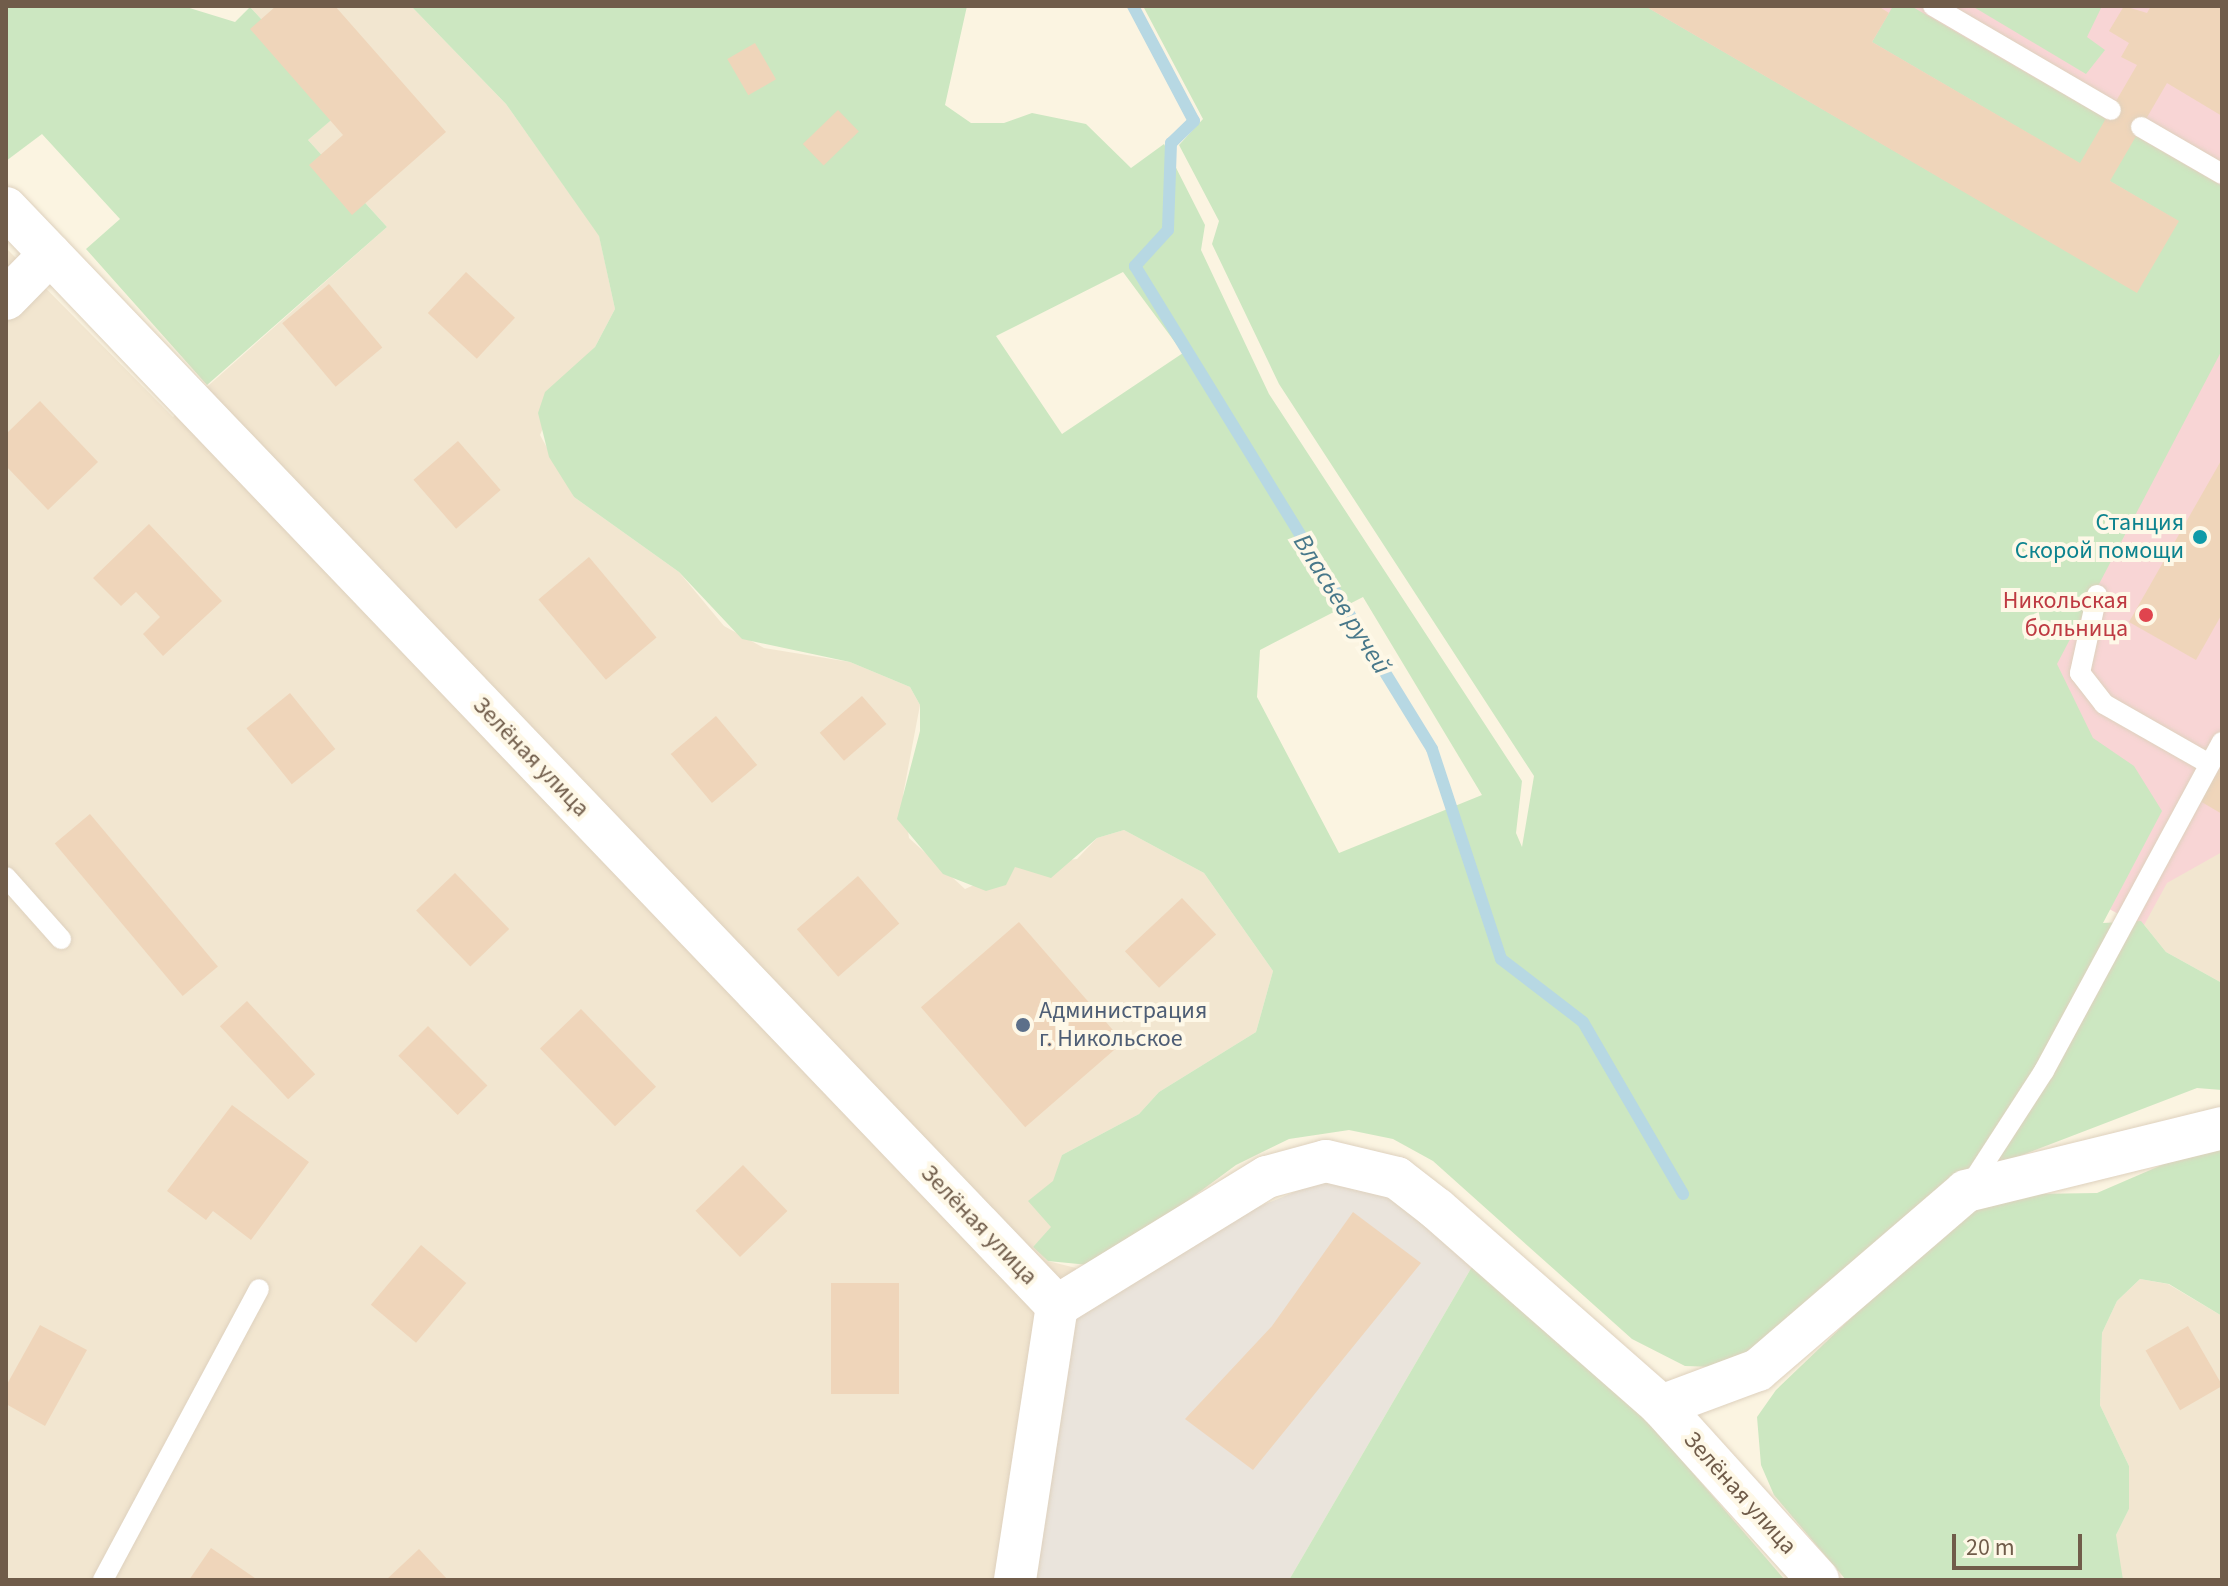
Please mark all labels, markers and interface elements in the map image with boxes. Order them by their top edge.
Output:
place label: Станция Скорой помощи [2015,509,2184,565]
water label: Власьев ручей [1287,528,1397,680]
marker: Станция Скорой помощи [2191,528,2209,546]
place label: Никольская больница [2003,587,2128,643]
marker: Никольская больница [2135,604,2157,626]
street label: Зелёная улица [467,691,595,823]
place label: Администрация г. Никольское [1039,997,1207,1053]
marker: Администрация г. Никольское [1014,1016,1032,1034]
street label: Зелёная улица [915,1159,1043,1291]
street label: Зелёная улица [1677,1426,1803,1560]
scale bar [1956,1518,2086,1568]
text: 20 m [1966,1530,2015,1565]

